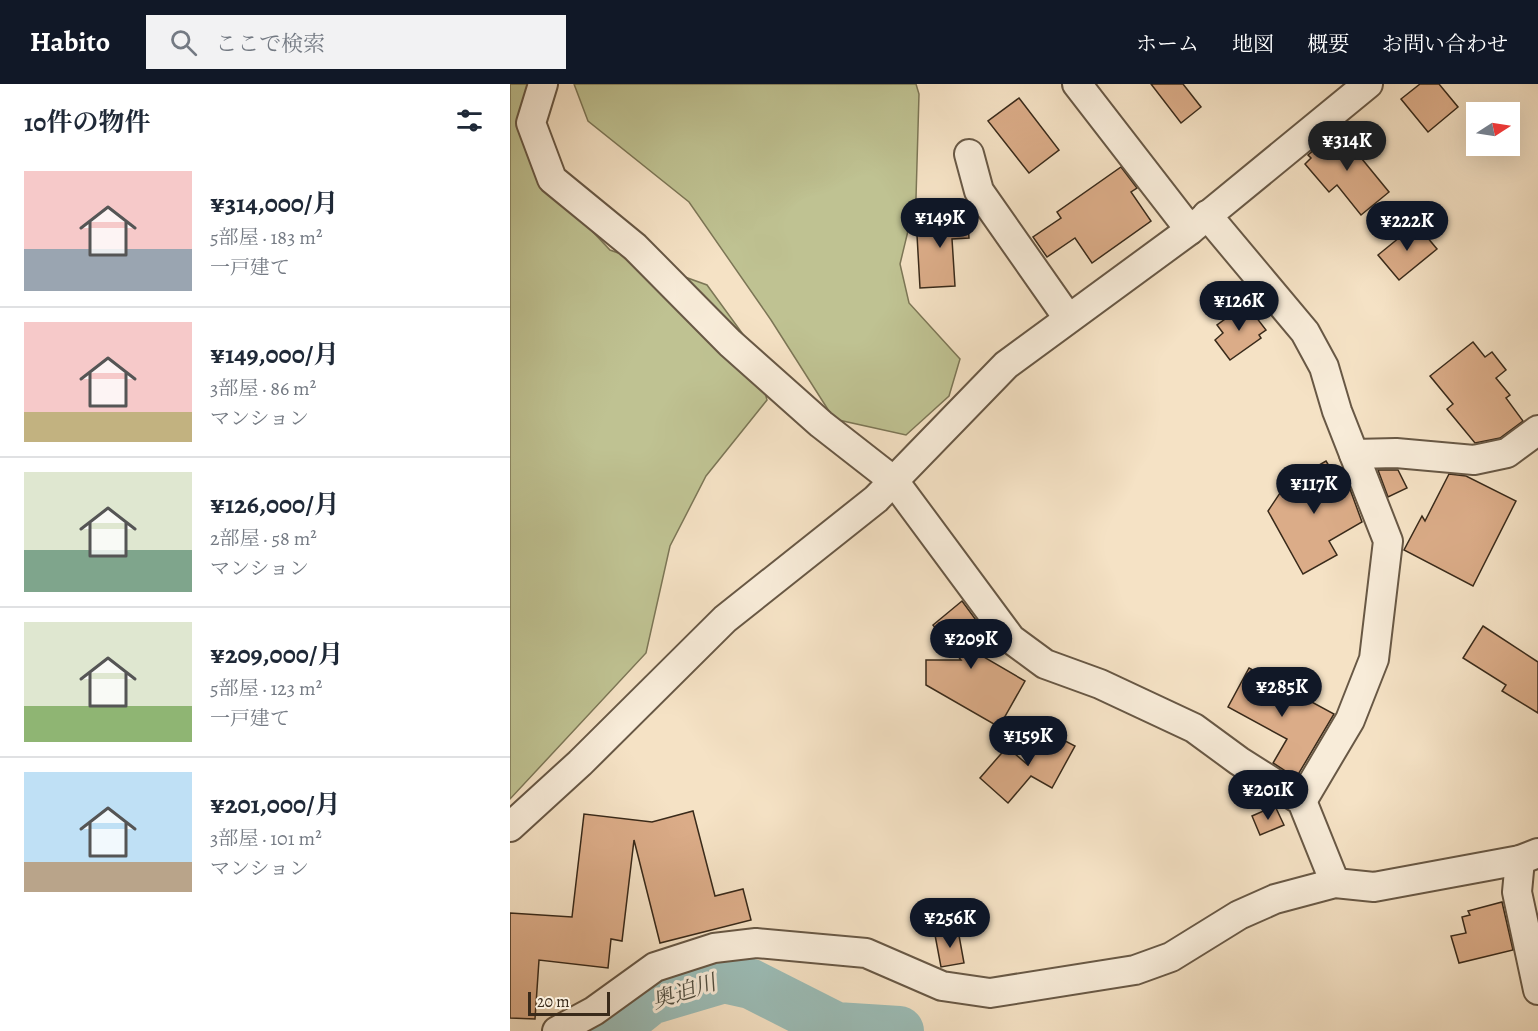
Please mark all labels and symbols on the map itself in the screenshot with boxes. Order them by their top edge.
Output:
north arrow [1466,102,1520,156]
pin: ¥314K [1305,121,1389,172]
pin: ¥149K [898,198,982,249]
pin: ¥222K [1365,201,1449,252]
pin: ¥126K [1197,281,1281,332]
pin: ¥117K [1272,464,1356,515]
pin: ¥209K [929,619,1013,670]
pin: ¥285K [1240,667,1324,718]
pin: ¥159K [986,716,1070,767]
pin: ¥201K [1226,770,1310,821]
pin: ¥256K [908,898,992,949]
water label: 奥迫川 [648,967,722,1016]
scale bar [528,989,610,1016]

